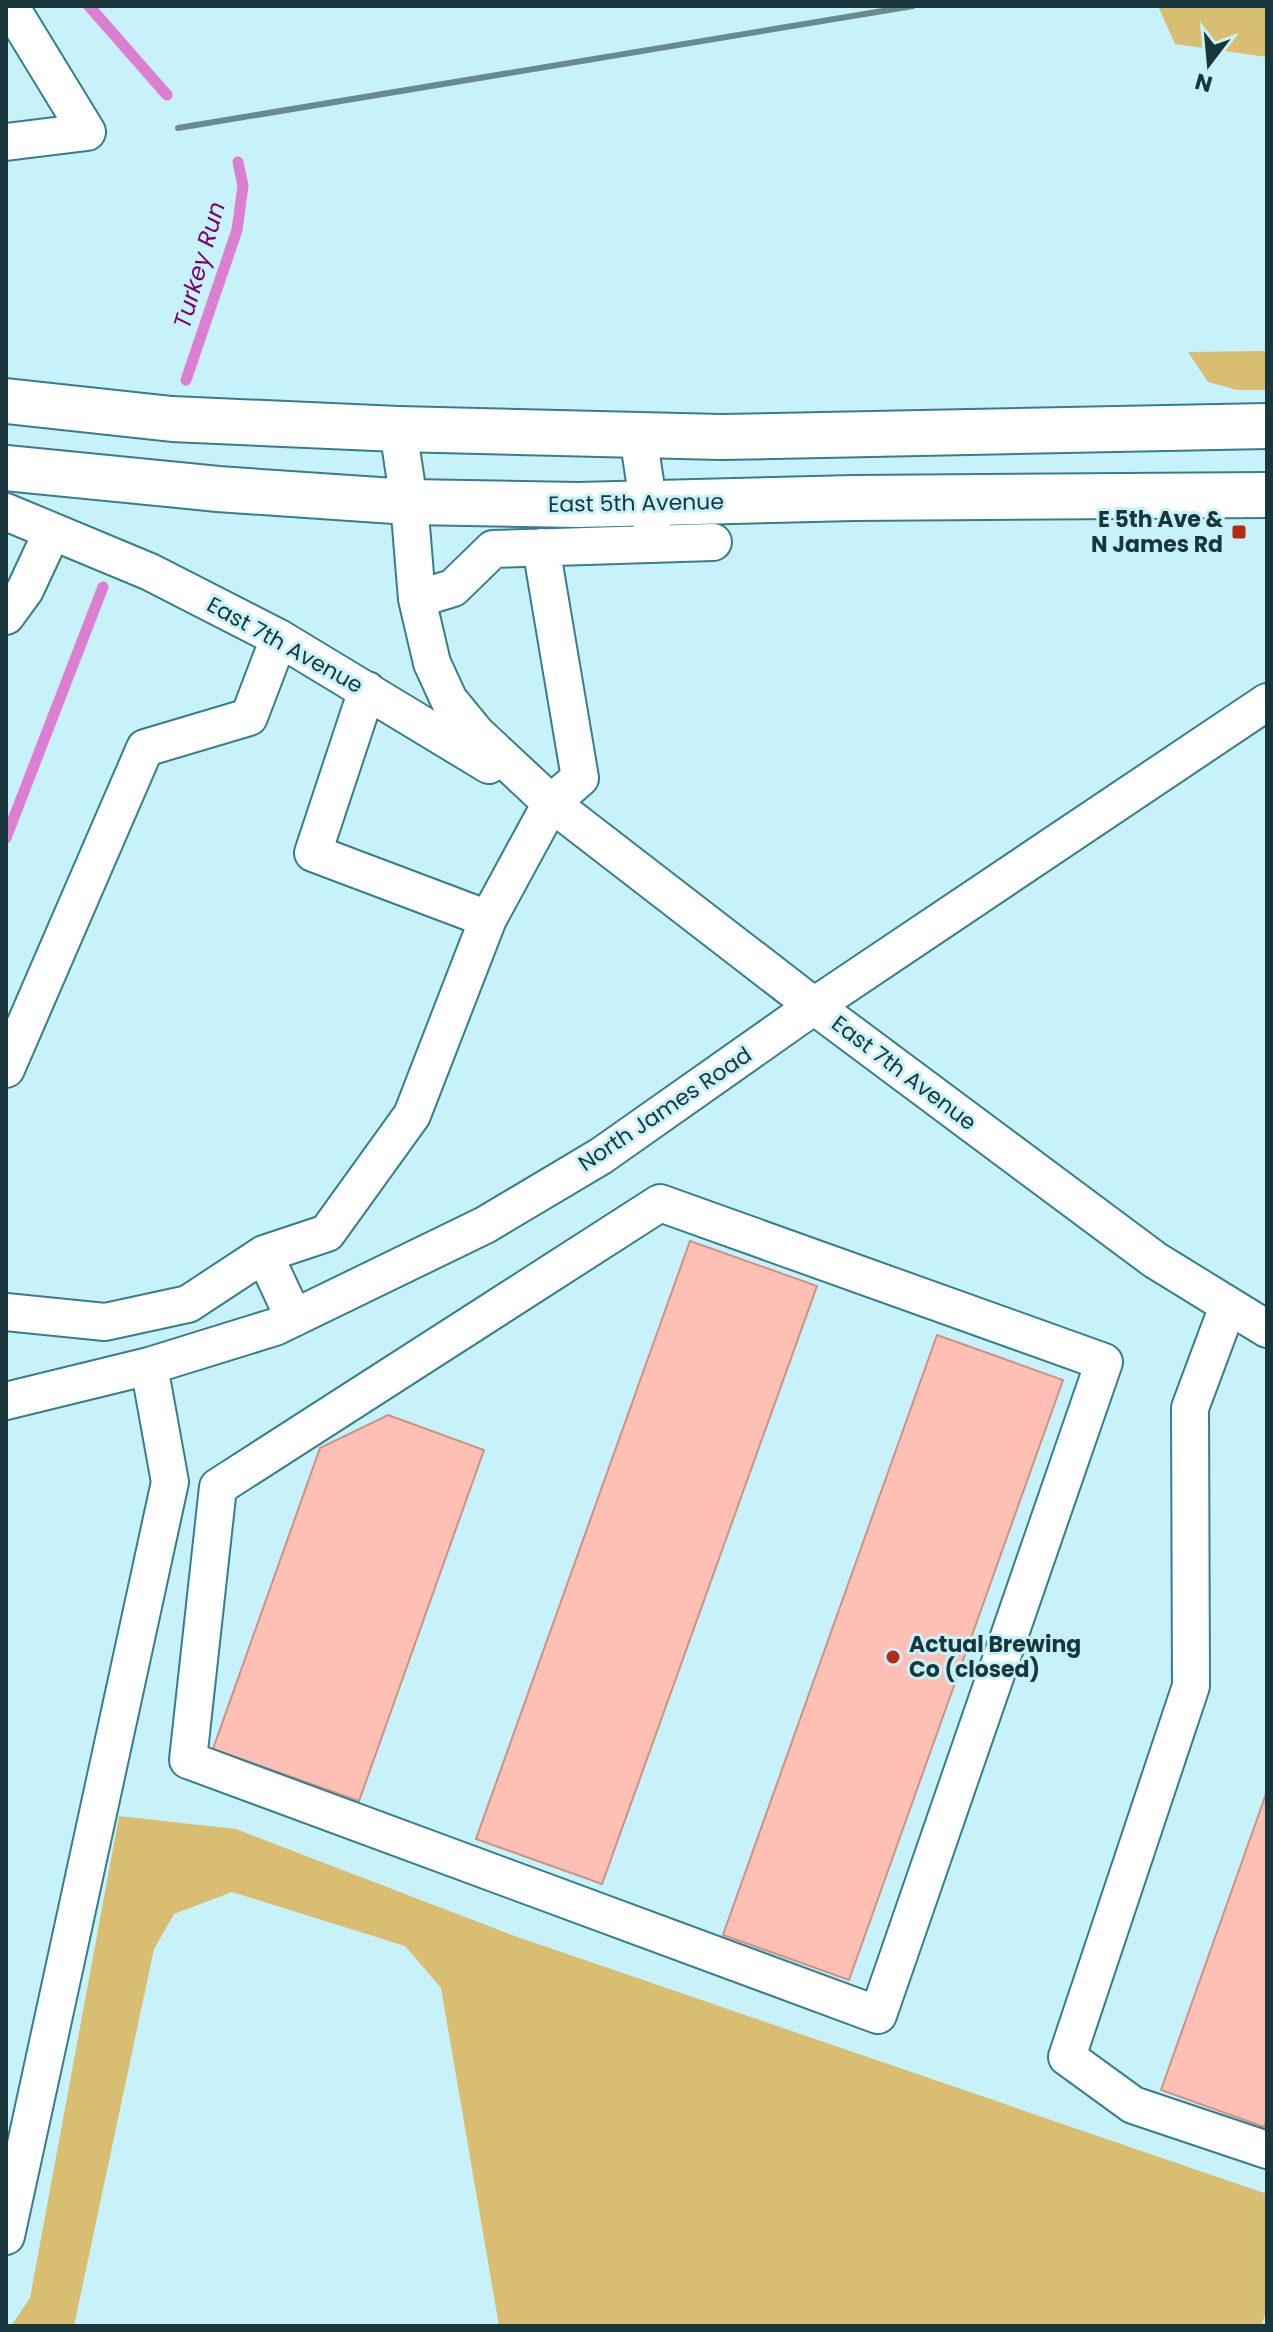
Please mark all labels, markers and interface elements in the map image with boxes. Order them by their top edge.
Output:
north arrow [1169,24,1249,104]
text: N [1191,66,1216,100]
water label: Turkey Run [165,198,233,332]
street label: East 5th Avenue [548,486,724,520]
place label: E 5th Ave & N James Rd [1091,504,1223,560]
marker: E 5th Ave & N James Rd [1230,523,1248,541]
street label: East 7th Avenue [201,589,369,701]
street label: East 7th Avenue [825,1008,983,1138]
street label: North James Road [572,1039,758,1179]
place label: Actual Brewing Co (closed) [909,1629,1081,1685]
marker: Actual Brewing Co (closed) [884,1648,902,1666]

